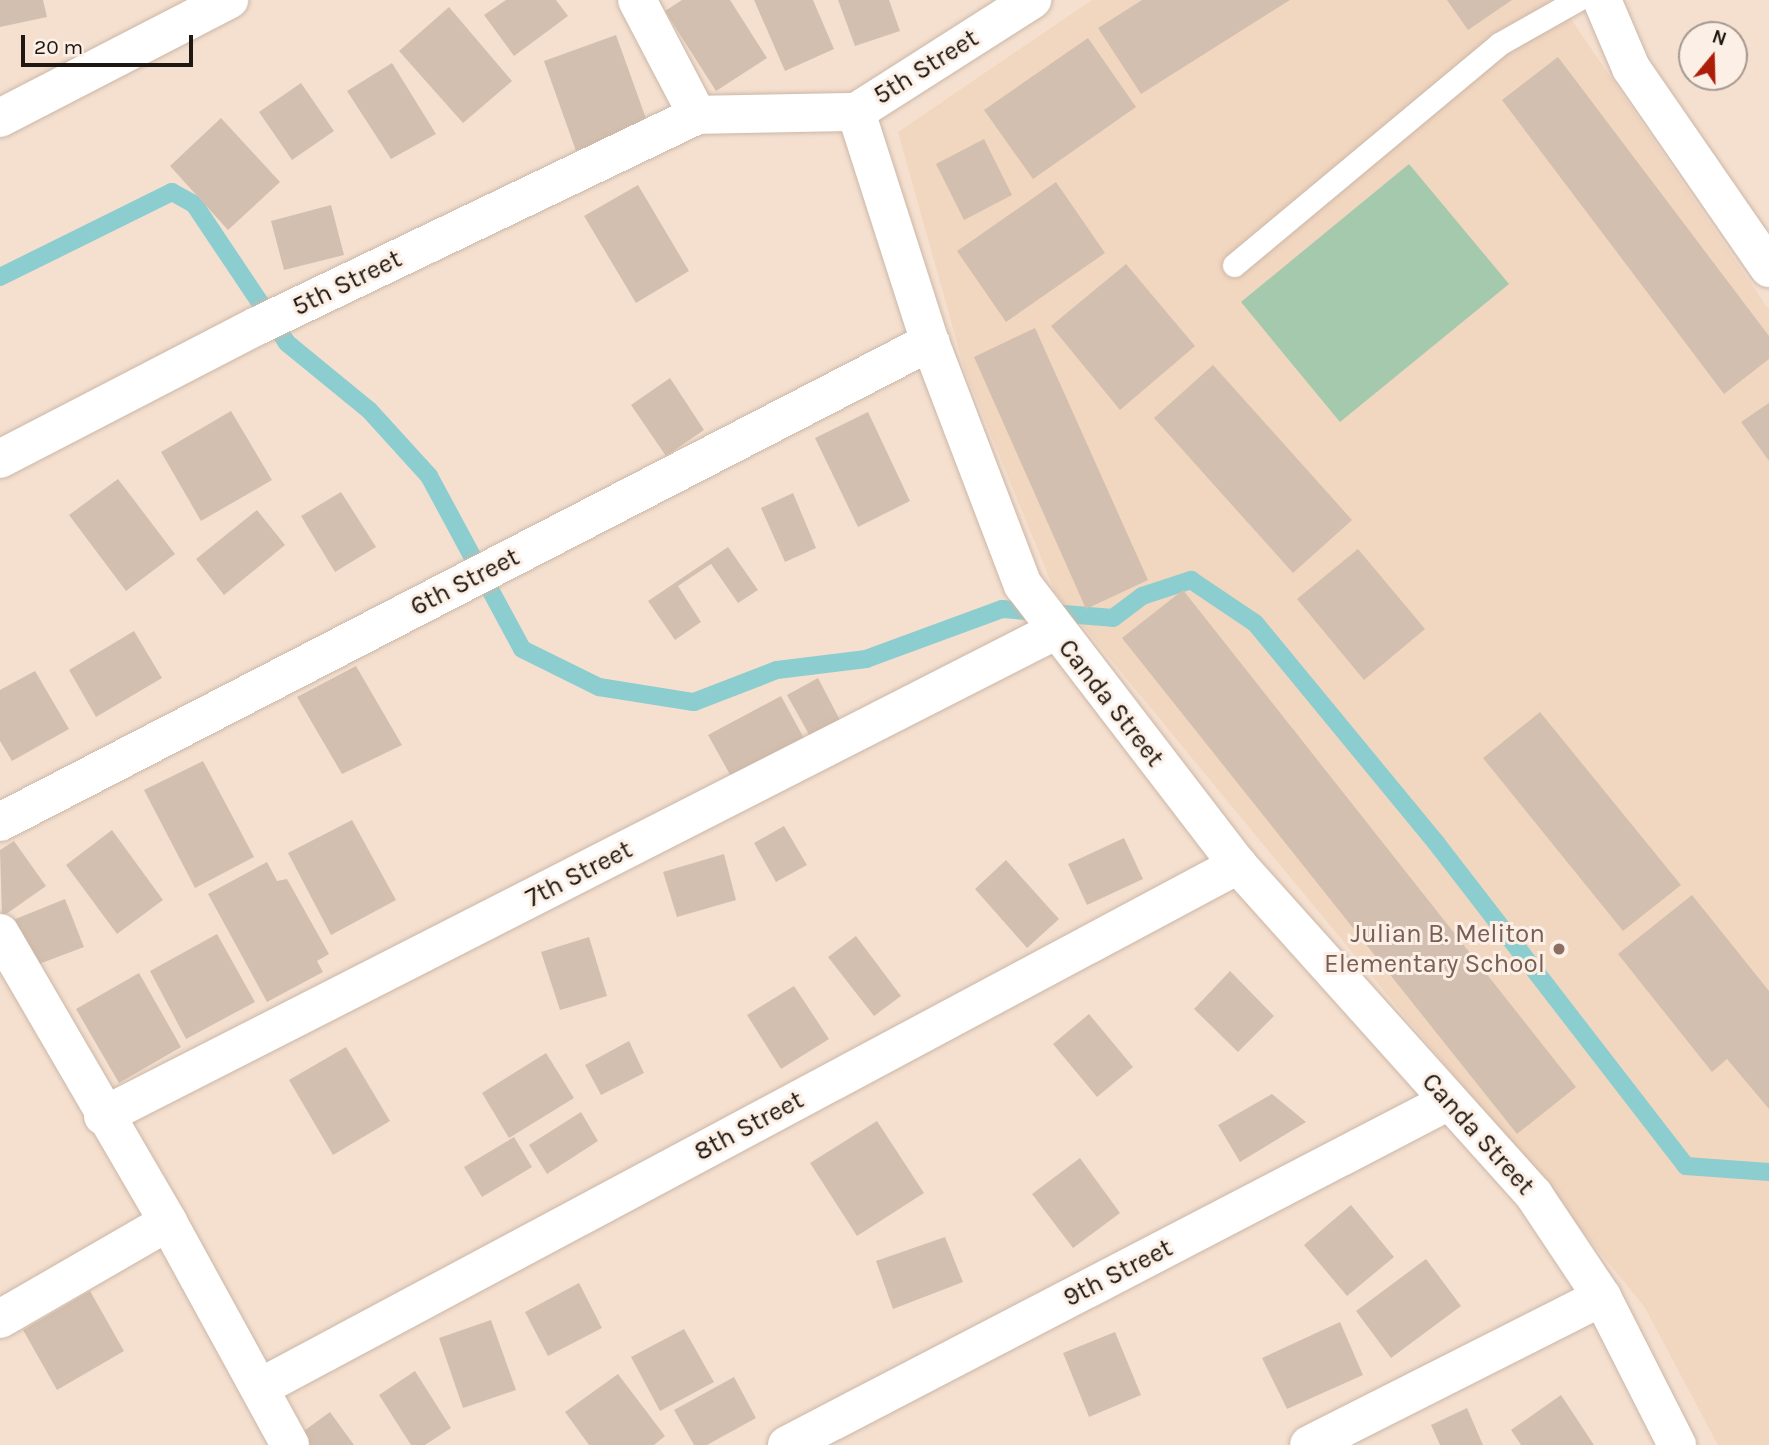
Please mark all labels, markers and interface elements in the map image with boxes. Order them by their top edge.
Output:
scale bar [24,21,196,65]
north arrow [1678,21,1748,91]
street label: 5th Street [868,23,984,111]
text: N [1709,25,1729,51]
text: 20 m [34,35,83,59]
street label: 5th Street [287,243,407,323]
street label: 6th Street [405,541,525,623]
street label: Canda Street [1052,633,1170,773]
street label: 7th Street [521,834,637,914]
place label: Julian B. Meliton Elementary School [1324,918,1545,979]
marker: Julian B. Meliton Elementary School [1551,941,1567,957]
street label: Canda Street [1415,1067,1541,1201]
street label: 8th Street [689,1084,809,1168]
street label: 9th Street [1058,1232,1178,1314]

